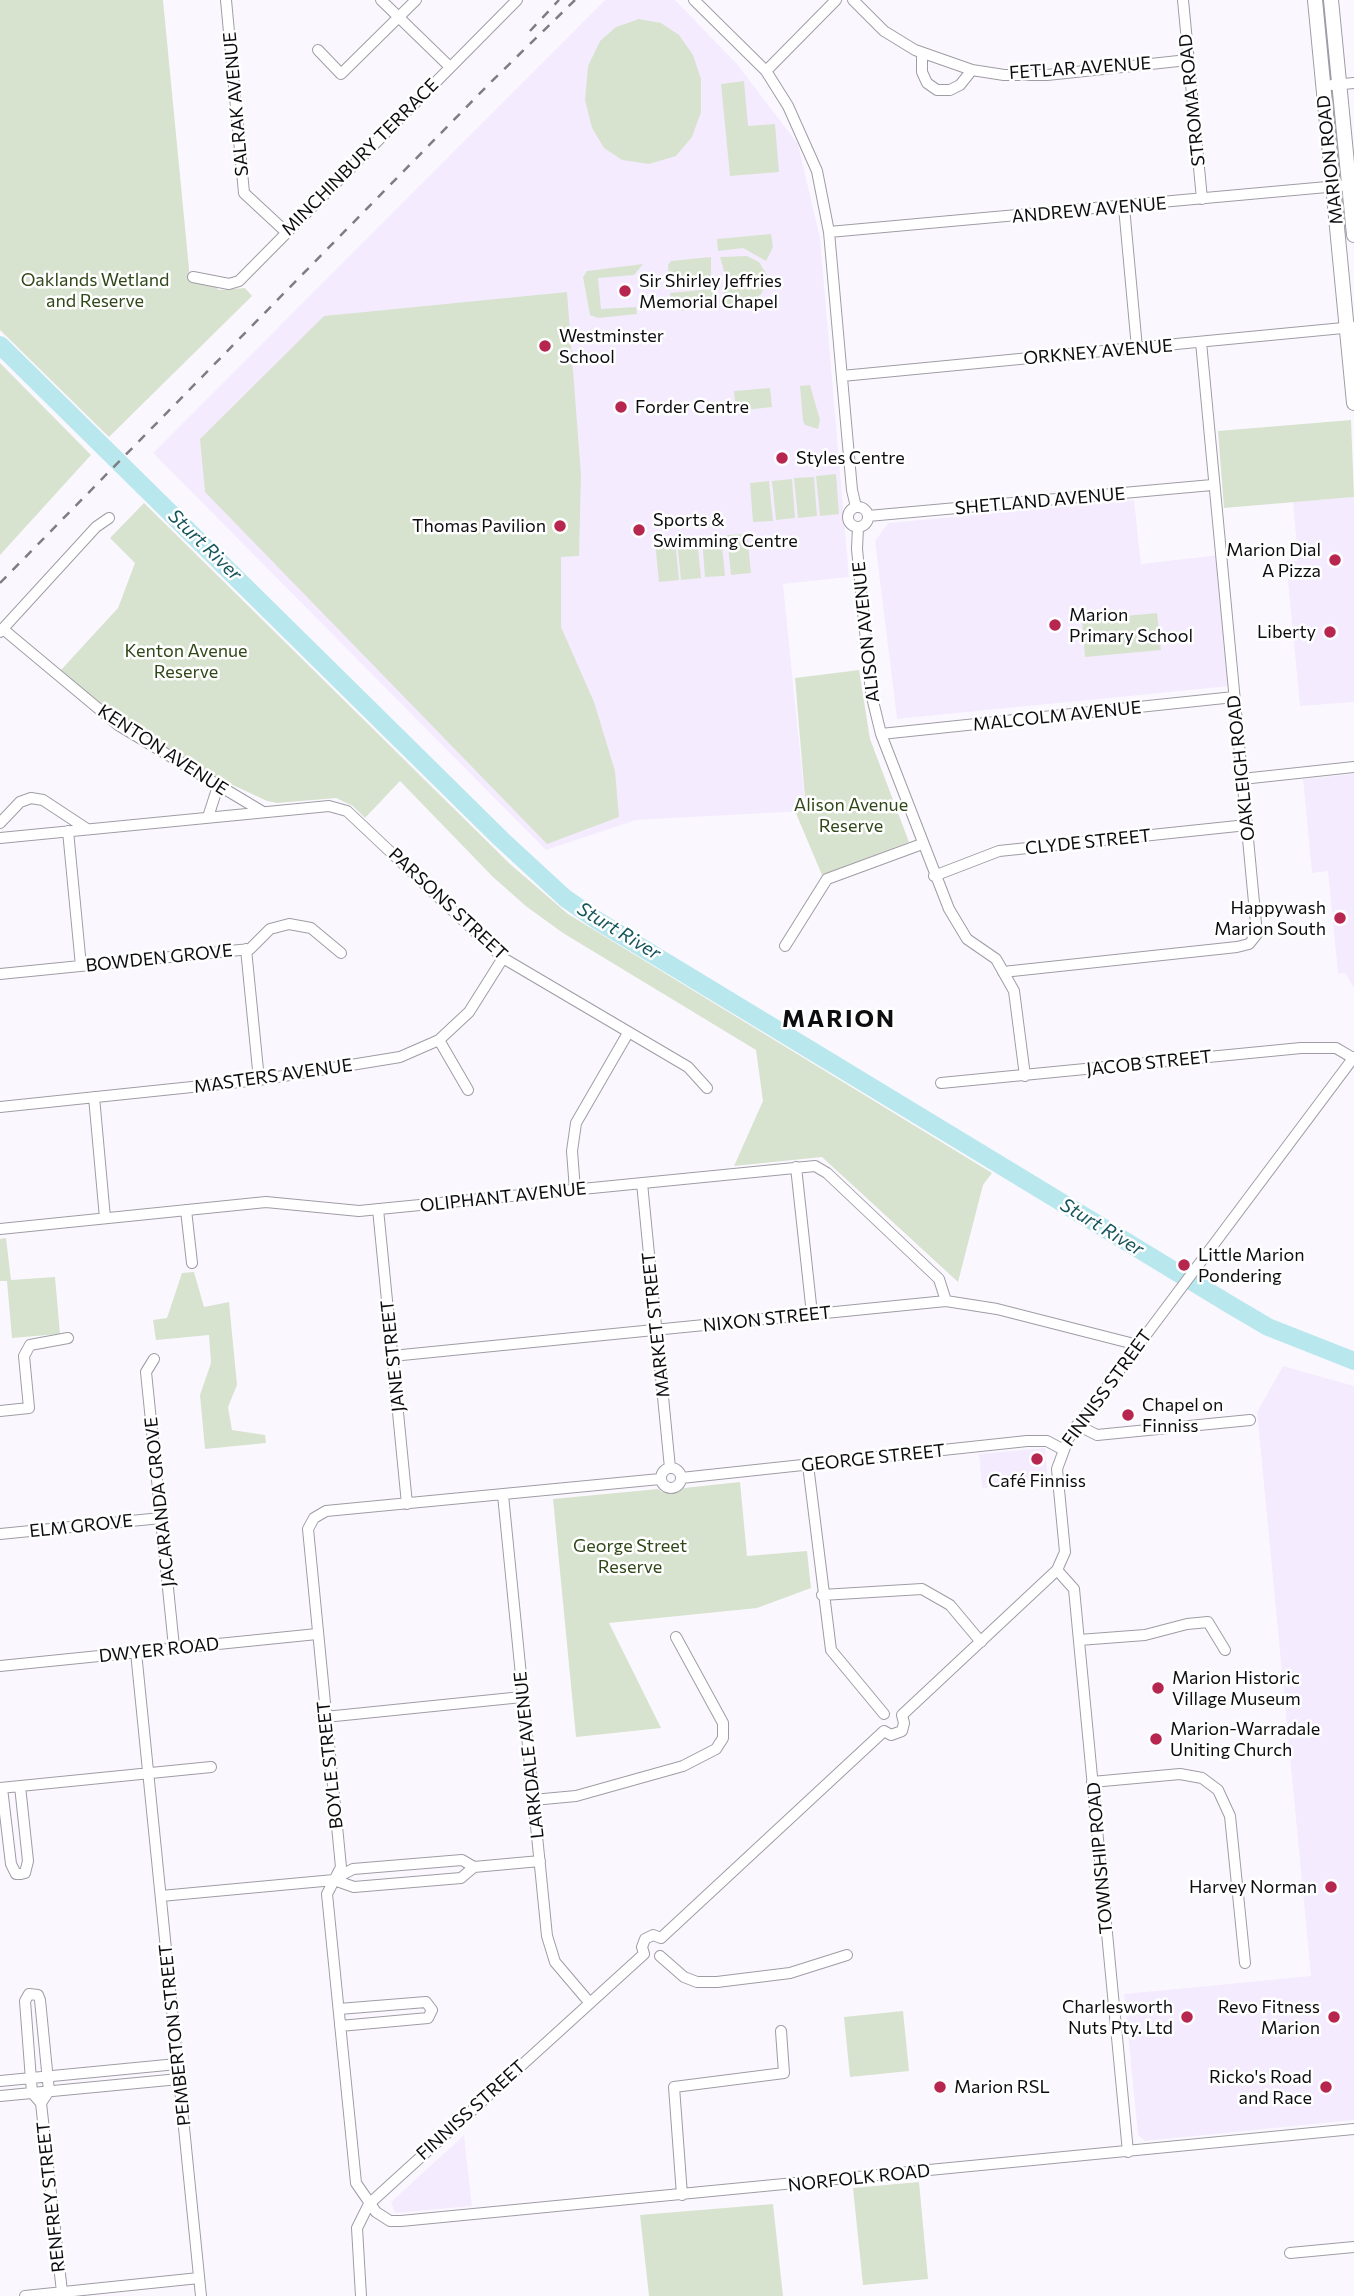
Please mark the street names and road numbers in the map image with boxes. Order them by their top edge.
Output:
street label: SALRAK AVENUE [219,31,253,177]
street label: STROMA ROAD [1174,33,1210,167]
street label: FETLAR AVENUE [1008,52,1152,84]
street label: MINCHINBURY TERRACE [277,74,443,240]
street label: MARION ROAD [1312,94,1348,226]
street label: ANDREW AVENUE [1011,192,1167,228]
street label: ORKNEY AVENUE [1022,335,1174,369]
street label: SHETLAND AVENUE [954,483,1126,519]
street label: ALISON AVENUE [848,560,884,704]
street label: OAKLEIGH ROAD [1223,694,1259,842]
street label: MALCOLM AVENUE [972,696,1142,736]
street label: KENTON AVENUE [94,700,232,800]
street label: CLYDE STREET [1024,825,1152,859]
street label: PARSONS STREET [384,843,512,965]
street label: BOWDEN GROVE [84,940,234,976]
street label: JACOB STREET [1085,1046,1213,1080]
street label: MASTERS AVENUE [192,1054,354,1098]
street label: OLIPHANT AVENUE [419,1178,587,1216]
street label: MARKET STREET [638,1251,674,1399]
street label: JANE STREET [376,1299,410,1413]
street label: NIXON STREET [702,1302,832,1336]
street label: FINNISS STREET [1057,1325,1157,1451]
street label: JACARANDA GROVE [140,1416,180,1588]
street label: GEORGE STREET [800,1440,946,1476]
street label: ELM GROVE [28,1510,134,1542]
street label: DWYER ROAD [98,1633,220,1667]
street label: LARKDALE AVENUE [509,1670,549,1840]
street label: BOYLE STREET [313,1700,347,1830]
street label: TOWNSHIP ROAD [1083,1781,1117,1935]
street label: PEMBERTON STREET [155,1943,195,2127]
street label: FINNISS STREET [412,2055,530,2165]
street label: RENFREY STREET [32,2121,70,2273]
street label: NORFOLK ROAD [787,2160,931,2196]

